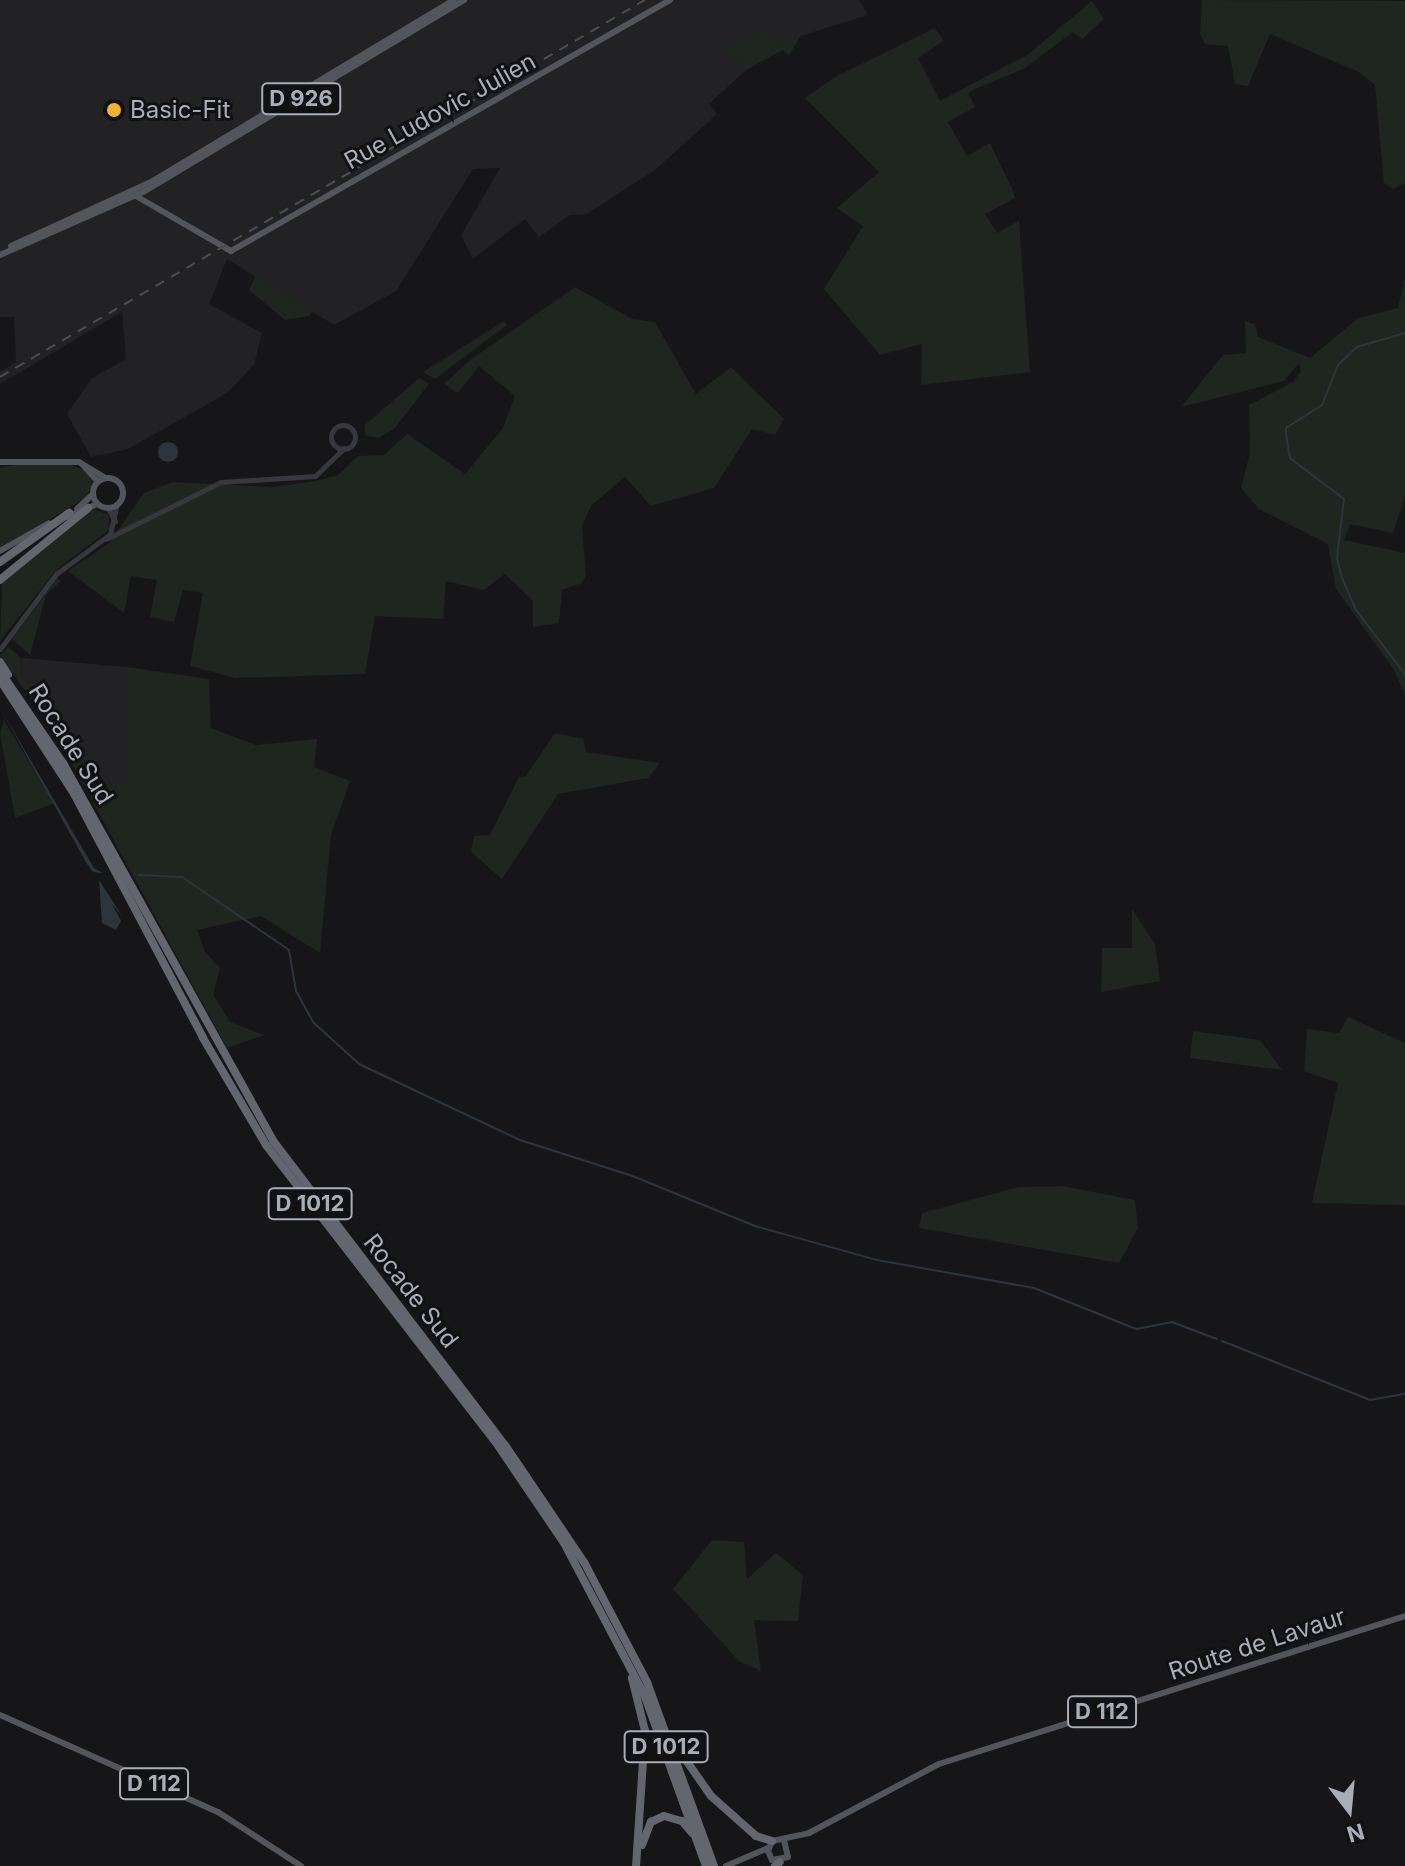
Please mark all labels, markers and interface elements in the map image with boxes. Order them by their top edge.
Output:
street label: Rue Ludovic Julien [339,46,541,176]
road number: D 926 [261,81,341,117]
place label: Basic-Fit [130,96,230,124]
marker: Basic-Fit [105,101,123,119]
street label: Rocade Sud [23,678,119,810]
road number: D 1012 [266,1186,354,1222]
street label: Rocade Sud [358,1228,464,1354]
street label: Route de Lavaur [1165,1602,1349,1686]
road number: D 112 [1066,1694,1138,1730]
road number: D 1012 [622,1729,710,1765]
road number: D 112 [118,1766,190,1802]
north arrow [1309,1770,1389,1850]
text: N [1344,1818,1367,1848]

